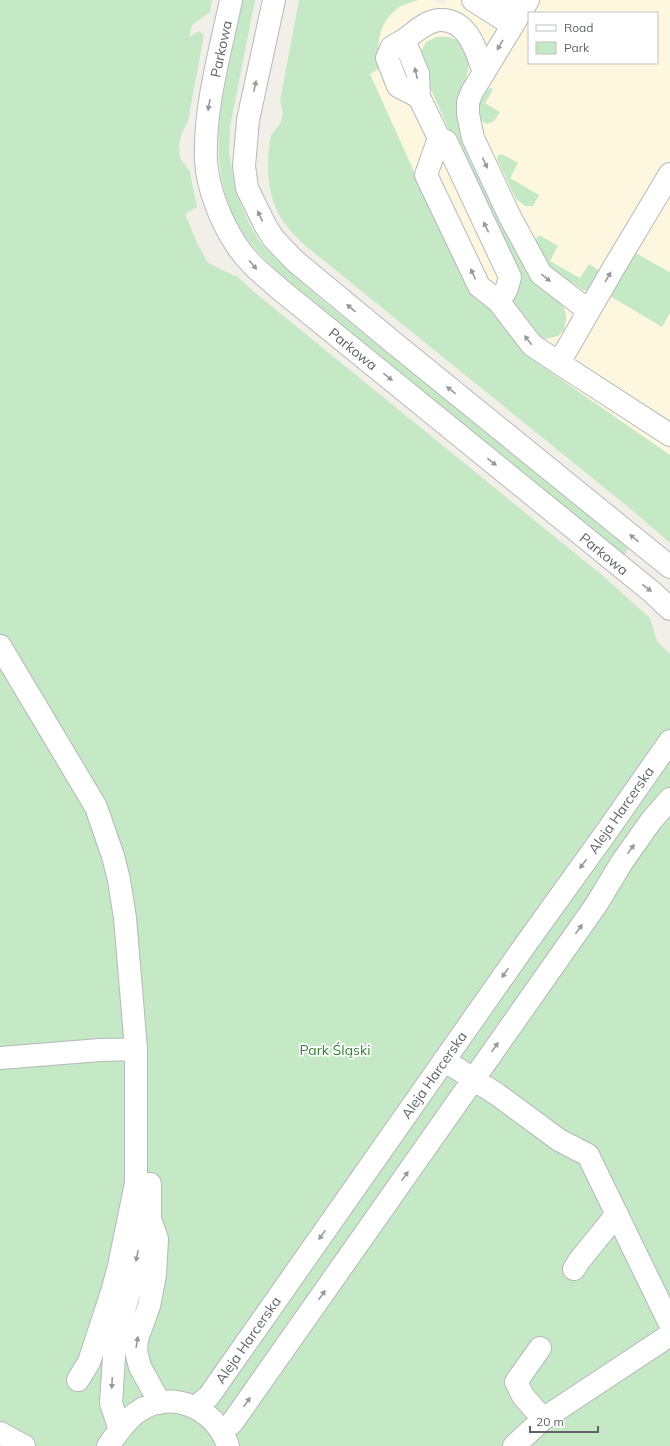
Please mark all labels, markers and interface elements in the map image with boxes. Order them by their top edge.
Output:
legend [528,12,658,64]
street label: Parkowa [206,19,236,79]
text: Road [564,20,593,35]
one-way arrow [496,40,504,50]
text: Park [564,40,590,55]
one-way arrow [413,67,419,80]
one-way arrow [253,80,259,93]
one-way arrow [206,99,212,112]
one-way arrow [482,158,488,169]
one-way arrow [257,210,263,222]
one-way arrow [483,222,489,233]
one-way arrow [249,260,258,270]
one-way arrow [470,268,476,280]
one-way arrow [604,271,611,283]
one-way arrow [540,273,551,282]
one-way arrow [345,303,356,312]
street label: Parkowa [325,324,381,374]
one-way arrow [524,334,532,345]
one-way arrow [383,373,394,382]
one-way arrow [446,385,457,394]
one-way arrow [487,458,498,467]
street label: Parkowa [576,529,632,579]
one-way arrow [628,533,639,542]
one-way arrow [642,584,653,593]
street label: Aleja Harcerska [584,763,658,857]
one-way arrow [627,843,635,854]
one-way arrow [579,859,587,870]
one-way arrow [575,924,583,935]
one-way arrow [501,968,509,978]
street label: Aleja Harcerska [397,1028,471,1122]
park label: Park Śląski [299,1041,371,1059]
one-way arrow [491,1042,499,1053]
one-way arrow [401,1170,409,1181]
one-way arrow [318,1230,326,1241]
one-way arrow [134,1250,140,1262]
one-way arrow [318,1290,326,1300]
street label: Aleja Harcerska [211,1293,285,1387]
one-way arrow [134,1336,140,1348]
one-way arrow [108,1377,115,1389]
one-way arrow [243,1396,251,1407]
scale bar [530,1408,598,1434]
text: 20 m [536,1414,564,1429]

